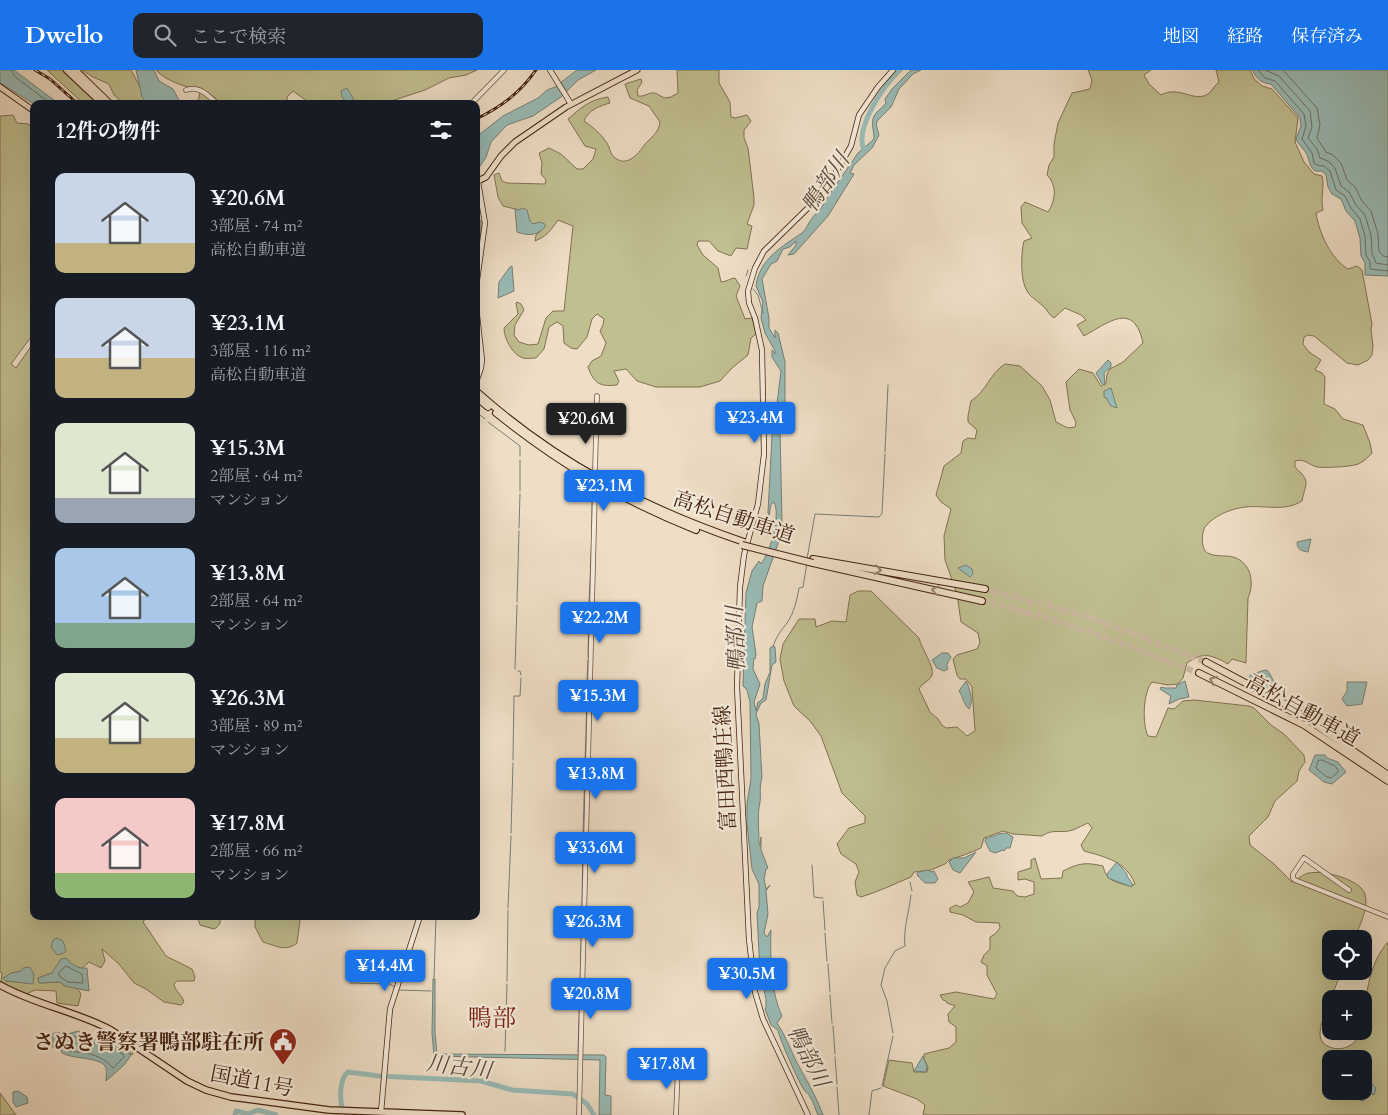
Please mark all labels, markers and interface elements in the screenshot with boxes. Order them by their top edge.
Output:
search box [133,13,483,58]
text: Dwello [25,19,103,52]
icon: search [151,21,179,49]
text: ここで検索 [191,24,286,50]
text: 地図 [1163,24,1199,49]
text: 経路 [1227,24,1263,49]
text: 保存済み [1291,24,1363,49]
icon: filters [427,116,455,144]
text: 12件の物件 [55,117,161,146]
water label: 鴨部川 [795,145,858,218]
text: ¥20.6M [210,184,286,213]
icon: home [95,193,155,253]
text: 3部屋 · 74 m² [210,215,302,237]
text: 高松自動車道 [210,239,306,261]
text: ¥23.1M [210,309,286,338]
icon: home [95,318,155,378]
text: 3部屋 · 116 m² [210,340,311,362]
text: 高松自動車道 [210,364,306,386]
pin: ¥20.6M [545,402,627,445]
pin: ¥23.4M [714,402,796,444]
text: ¥23.4M [726,407,784,429]
text: ¥20.6M [557,408,615,430]
text: ¥15.3M [210,434,286,463]
icon: home [95,443,155,503]
text: 2部屋 · 64 m² [210,465,302,487]
pin: ¥23.1M [563,470,645,512]
text: ¥23.1M [575,475,633,497]
street label: 高松自動車道 [669,484,798,551]
text: マンション [210,489,289,511]
text: ¥13.8M [210,559,286,588]
one-way arrow [874,564,883,574]
icon: home [95,568,155,628]
one-way arrow [930,585,939,596]
text: 2部屋 · 64 m² [210,590,302,612]
pin: ¥22.2M [559,602,641,644]
water label: 鴨部川 [720,603,752,672]
text: ¥22.2M [571,607,629,629]
text: マンション [210,614,289,636]
street label: 高松自動車道 [1241,667,1365,754]
one-way arrow [1209,676,1218,686]
pin: ¥15.3M [557,680,639,722]
text: ¥26.3M [210,684,286,713]
text: ¥15.3M [569,685,627,707]
icon: home [95,693,155,753]
street label: 富田西鴨庄線 [708,704,743,832]
text: 3部屋 · 89 m² [210,715,302,737]
text: マンション [210,739,289,761]
pin: ¥13.8M [555,758,637,800]
text: ¥13.8M [567,763,625,785]
text: ¥17.8M [210,809,286,838]
icon: home [95,818,155,878]
pin: ¥33.6M [554,832,636,874]
text: ¥33.6M [566,837,624,859]
text: 2部屋 · 66 m² [210,840,302,862]
text: マンション [210,864,289,886]
pin: ¥26.3M [552,906,634,948]
text: ¥26.3M [564,911,622,933]
map controls [1322,930,1372,1100]
button: locate [1322,930,1372,980]
pin: ¥14.4M [344,950,426,992]
text: ¥14.4M [356,955,414,977]
pin: ¥30.5M [706,958,788,1000]
text: ¥30.5M [718,963,776,985]
pin: ¥20.8M [550,978,632,1020]
text: ¥20.8M [562,983,620,1005]
button: + [1322,990,1372,1040]
district label: 鴨部 [468,1002,516,1035]
water label: 鴨部川 [780,1020,837,1094]
public building icon: さぬき警察署鴨部駐在所 [268,1027,298,1066]
place label: さぬき警察署鴨部駐在所 [33,1028,264,1057]
water label: 川古川 [424,1048,495,1086]
pin: ¥17.8M [626,1048,708,1090]
button: − [1322,1050,1372,1100]
text: ¥17.8M [638,1053,696,1075]
street label: 国道11号 [208,1059,296,1104]

